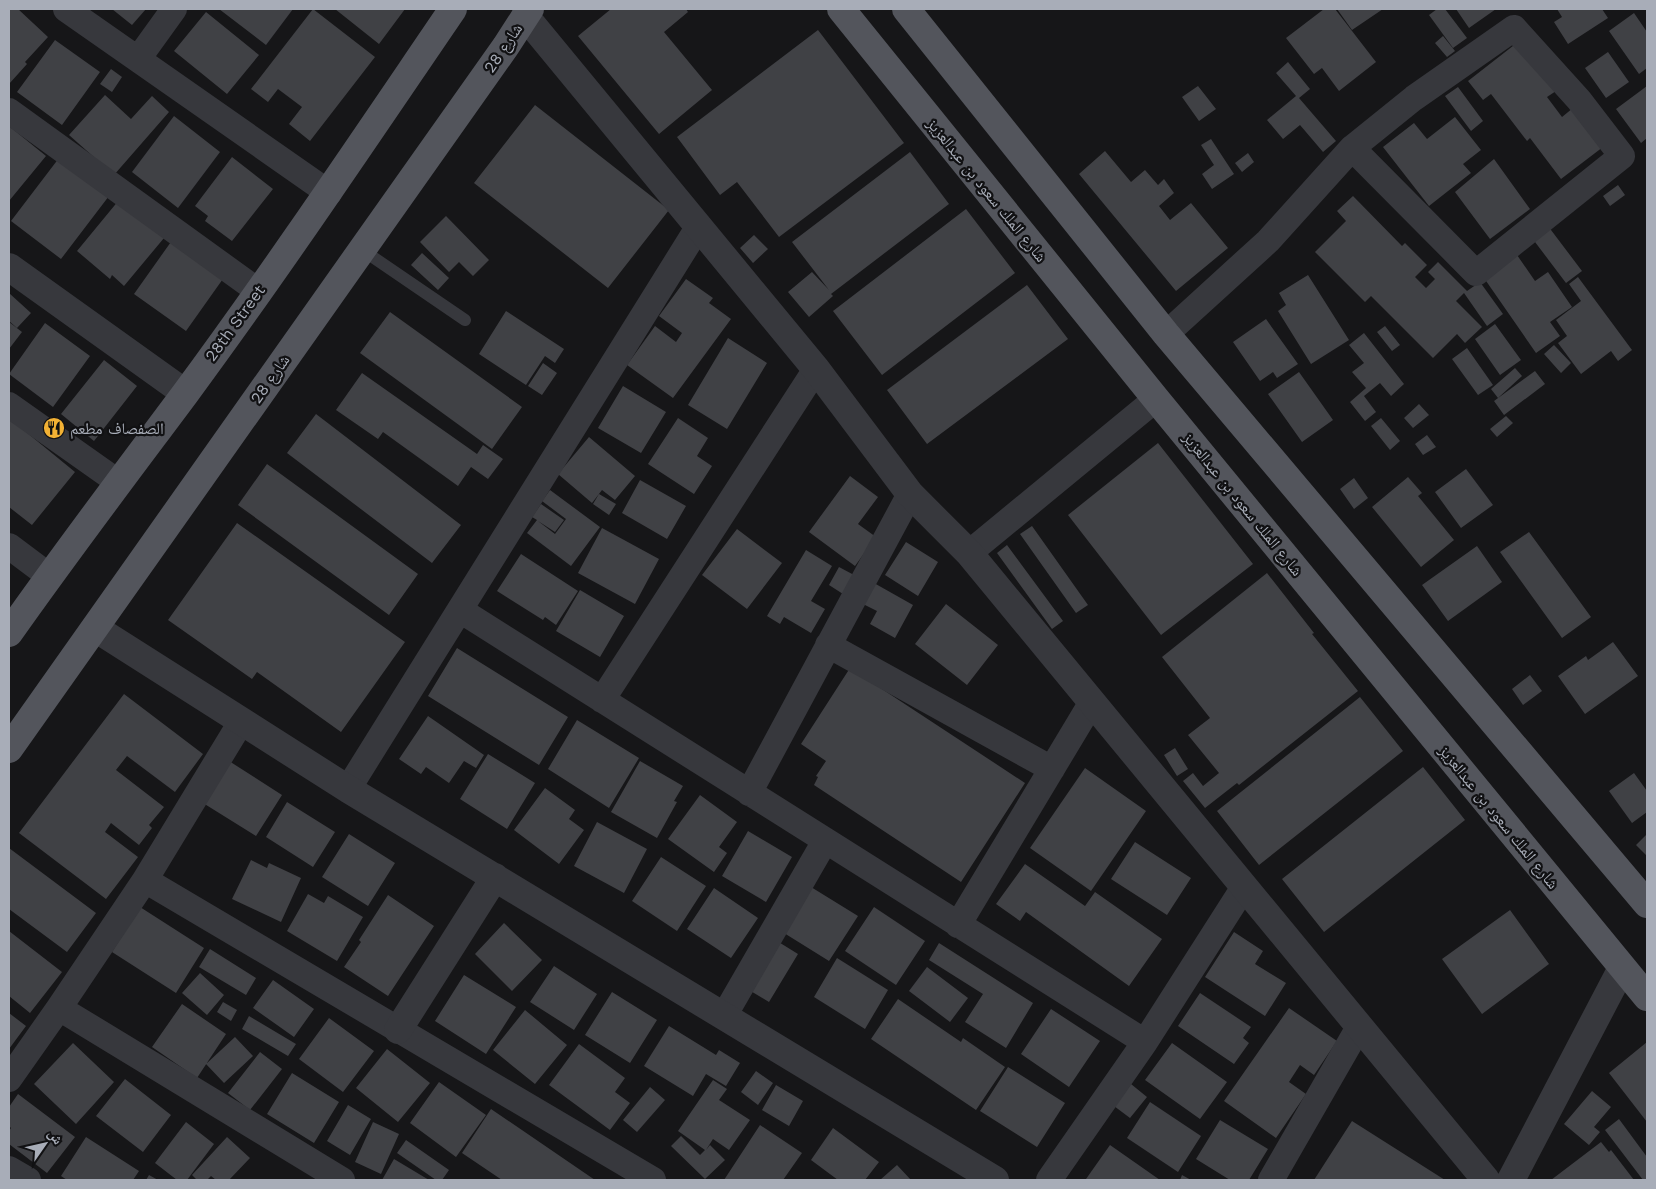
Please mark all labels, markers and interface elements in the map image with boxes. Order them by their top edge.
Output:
street label: شارع 28 [480,20,527,77]
street label: شارع الملك سعود بن عبدالعزيز [922,114,1051,266]
street label: 28th Street [201,281,269,365]
street label: شارع 28 [246,351,294,408]
restaurant icon: الصفصاف مطعم [42,416,66,440]
place label: الصفصاف مطعم [70,419,164,439]
street label: شارع الملك سعود بن عبدالعزيز [1178,428,1307,580]
street label: شارع الملك سعود بن عبدالعزيز [1434,741,1563,893]
north arrow [20,1119,70,1169]
text: ش [44,1126,67,1148]

